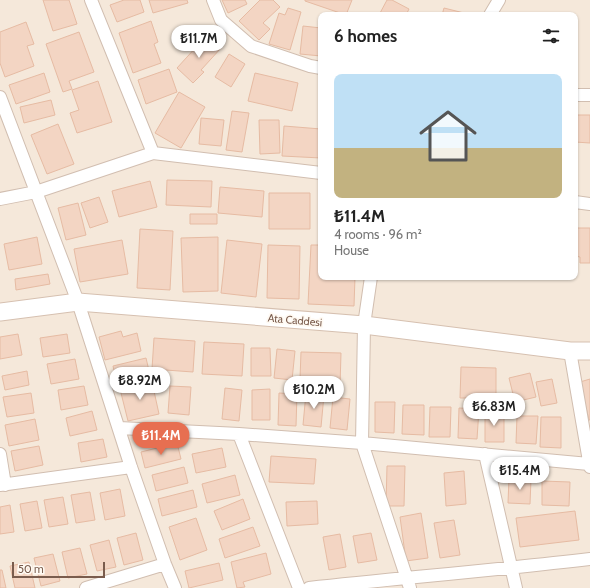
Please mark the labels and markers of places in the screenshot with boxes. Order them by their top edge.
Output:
pin: ₺11.7M [166,25,232,59]
pin: ₺8.92M [107,367,173,401]
pin: ₺10.2M [281,376,347,410]
pin: ₺6.83M [461,393,527,427]
pin: ₺11.4M [128,422,194,456]
pin: ₺15.4M [487,457,553,491]

